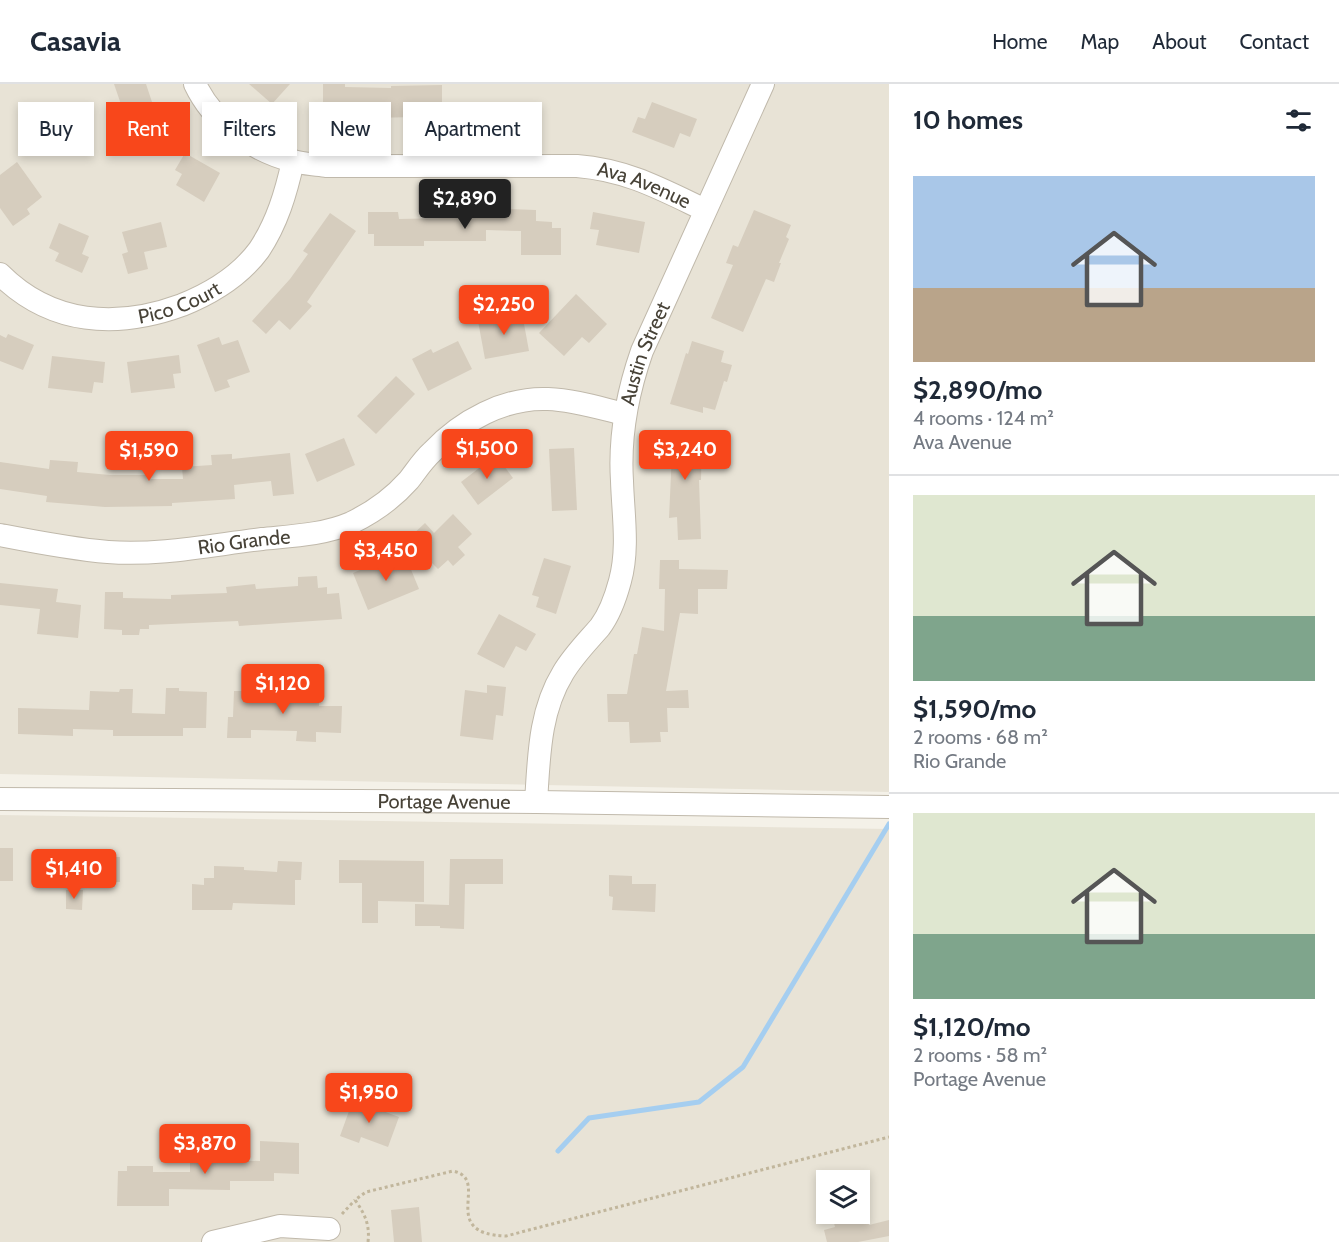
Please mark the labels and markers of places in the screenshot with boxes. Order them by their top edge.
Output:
pin: $2,890 [416,179,514,230]
pin: $2,250 [455,285,553,336]
pin: $1,500 [438,429,536,480]
pin: $3,240 [636,430,734,481]
pin: $1,590 [100,431,198,482]
pin: $3,450 [337,531,435,582]
pin: $1,120 [234,664,332,715]
pin: $1,410 [25,849,123,900]
pin: $1,950 [320,1073,418,1124]
pin: $3,870 [156,1124,254,1175]

